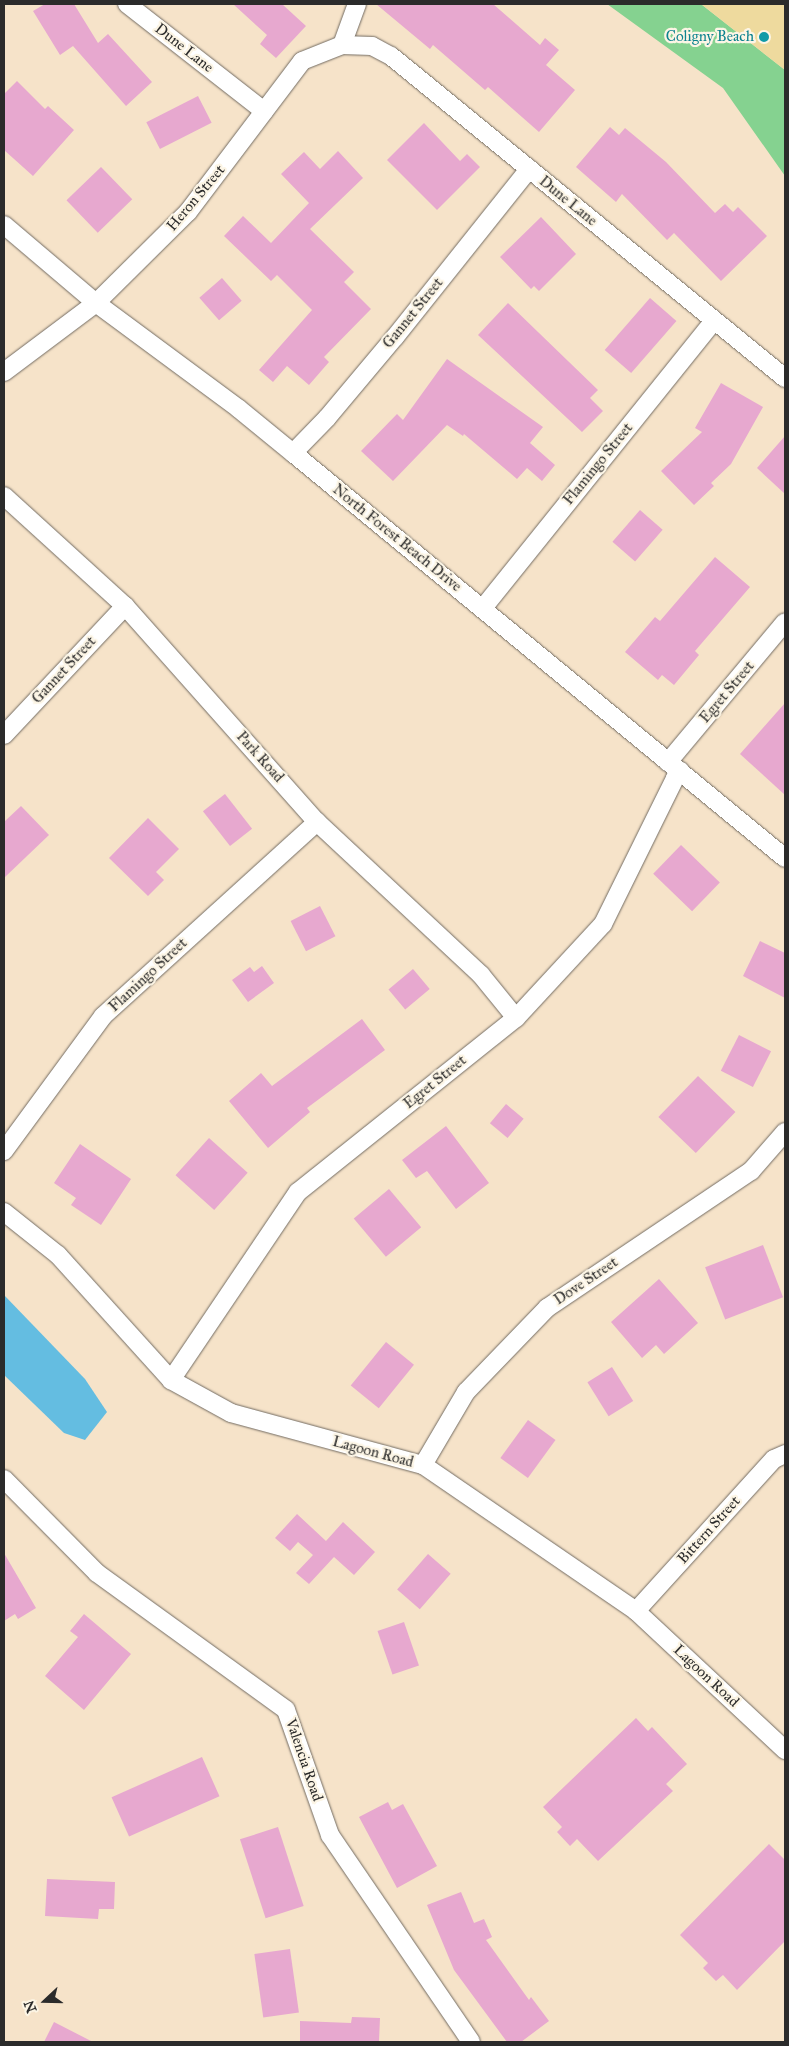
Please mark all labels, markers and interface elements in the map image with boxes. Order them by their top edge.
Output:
street label: Dune Lane [151,20,217,76]
place label: Coligny Beach [666,28,754,46]
marker: Coligny Beach [758,31,770,43]
street label: Heron Street [163,161,229,235]
street label: Dune Lane [535,172,601,230]
street label: Gannet Street [379,274,447,352]
street label: Flamingo Street [559,419,637,509]
street label: North Forest Beach Drive [329,480,465,596]
street label: Gannet Street [28,633,100,707]
street label: Egret Street [696,657,758,727]
street label: Park Road [232,728,288,786]
street label: Flamingo Street [105,934,191,1016]
street label: Egret Street [400,1051,470,1113]
street label: Dove Street [551,1253,621,1309]
street label: Lagoon Road [331,1433,415,1471]
street label: Bittern Street [674,1492,744,1568]
street label: Lagoon Road [669,1641,743,1711]
street label: Valencia Road [281,1716,327,1804]
north arrow [20,1976,70,2026]
text: N [20,1998,41,2015]

